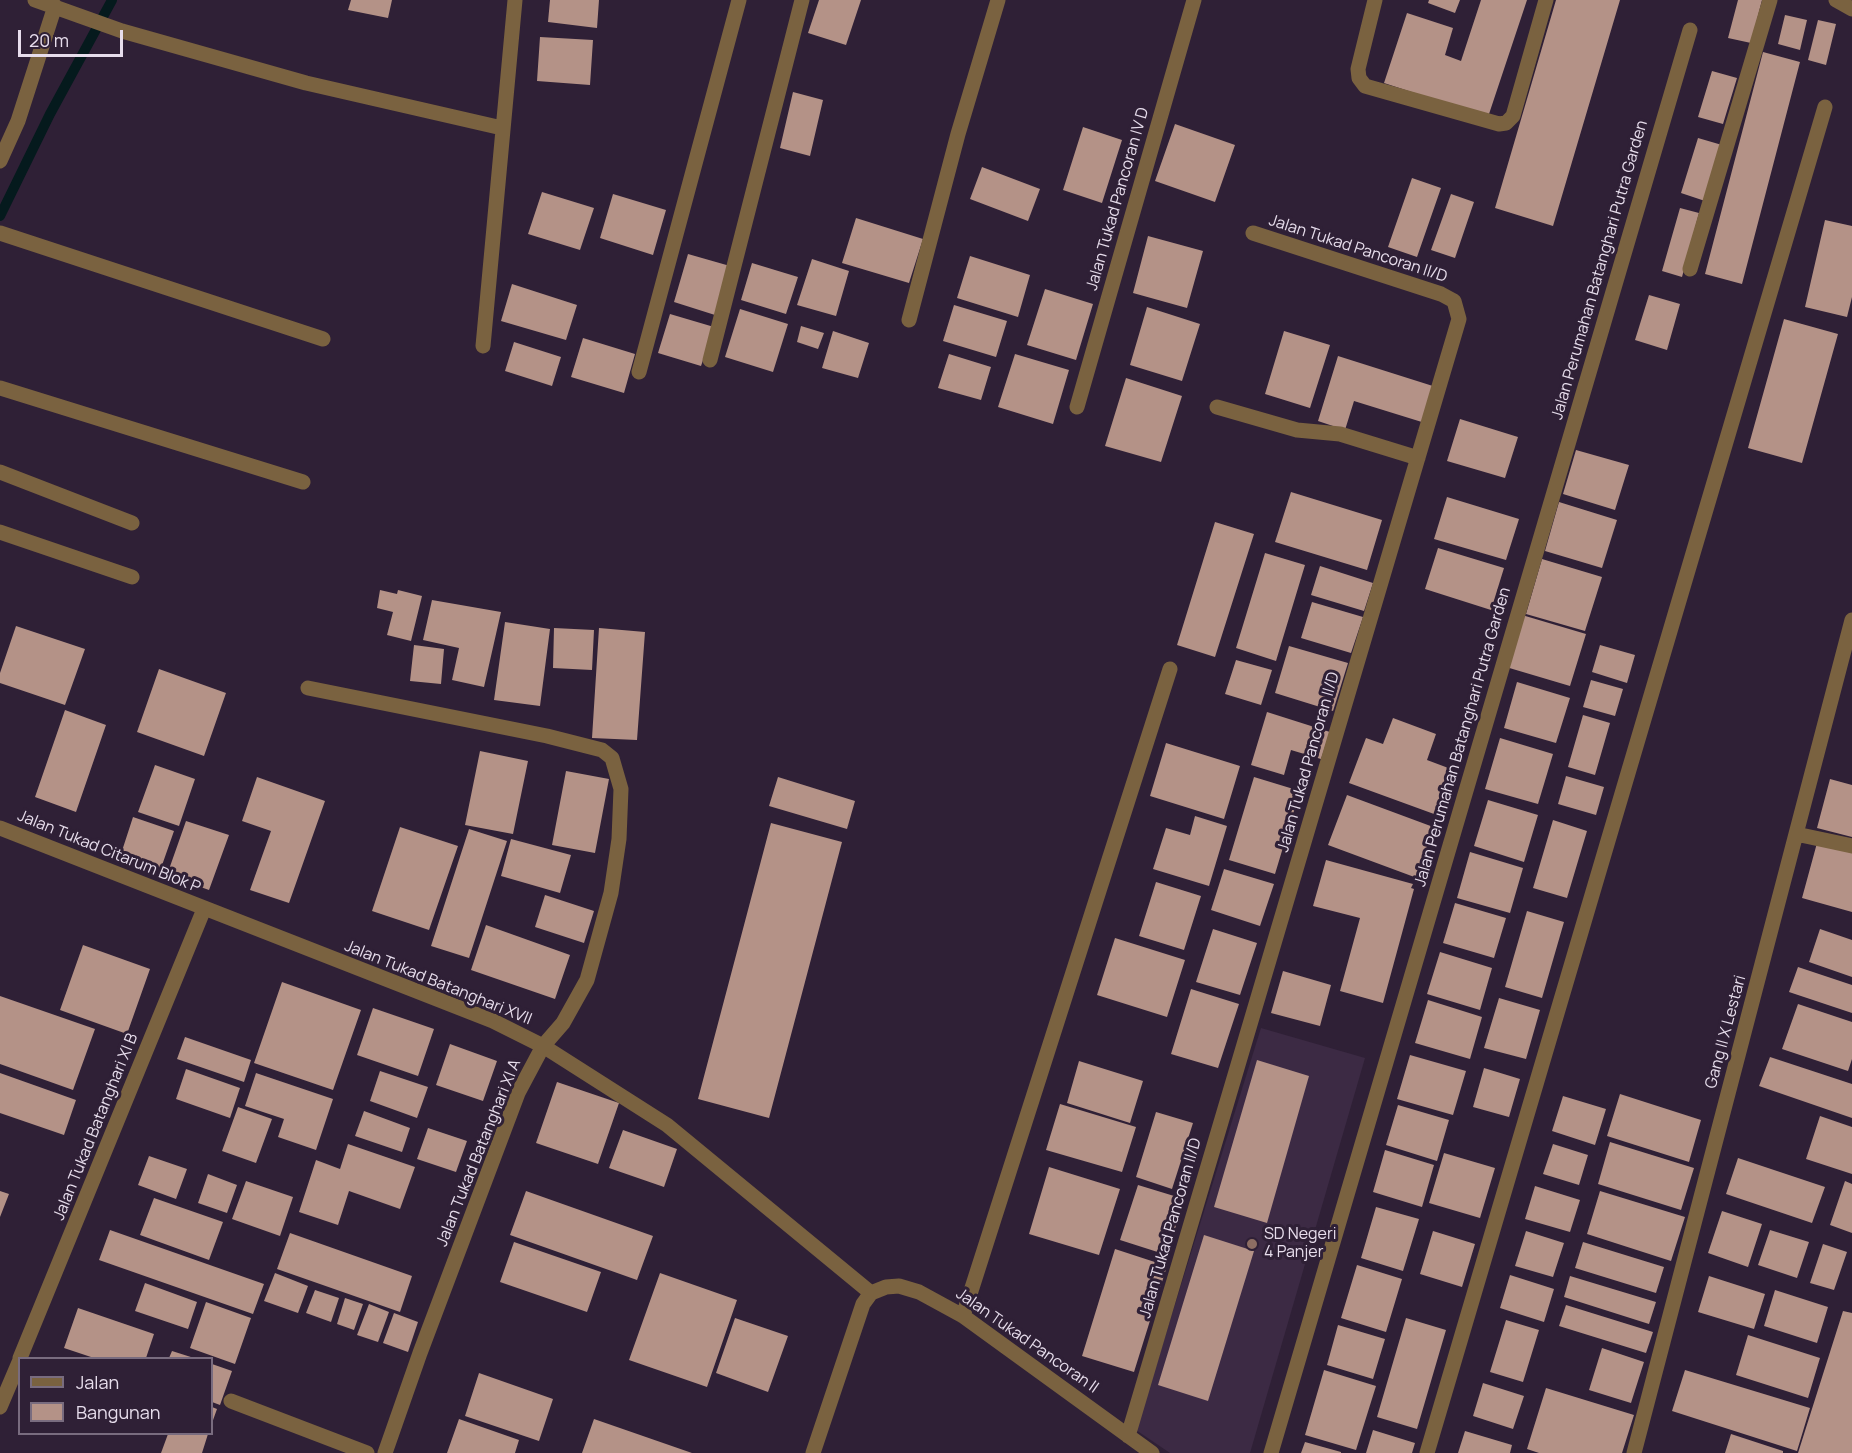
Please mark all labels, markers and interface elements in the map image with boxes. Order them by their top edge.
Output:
scale bar [21,18,126,56]
text: 20 m [29,28,69,52]
street label: Jalan Tukad Pancoran IV D [1083,105,1153,293]
street label: Jalan Perumahan Batanghari Putra Garden [1548,118,1652,422]
street label: Jalan Tukad Pancoran II/D [1266,211,1450,287]
street label: Jalan Perumahan Batanghari Putra Garden [1411,585,1515,889]
street label: Jalan Tukad Pancoran II/D [1274,670,1344,854]
street label: Jalan Tukad Citarum Blok P [15,806,203,898]
street label: Jalan Tukad Batanghari XVII [342,937,534,1029]
street label: Gang II X Lestari [1702,973,1750,1091]
street label: Jalan Tukad Batanghari XI B [50,1031,142,1223]
street label: Jalan Tukad Batanghari XI A [433,1057,525,1249]
street label: Jalan Tukad Pancoran II/D [1136,1136,1206,1320]
place label: SD Negeri 4 Panjer [1264,1225,1336,1263]
marker: SD Negeri 4 Panjer [1245,1237,1259,1251]
street label: Jalan Tukad Pancoran II [952,1284,1102,1398]
legend [18,1357,213,1435]
text: Jalan [76,1370,119,1394]
text: Bangunan [76,1400,160,1424]

